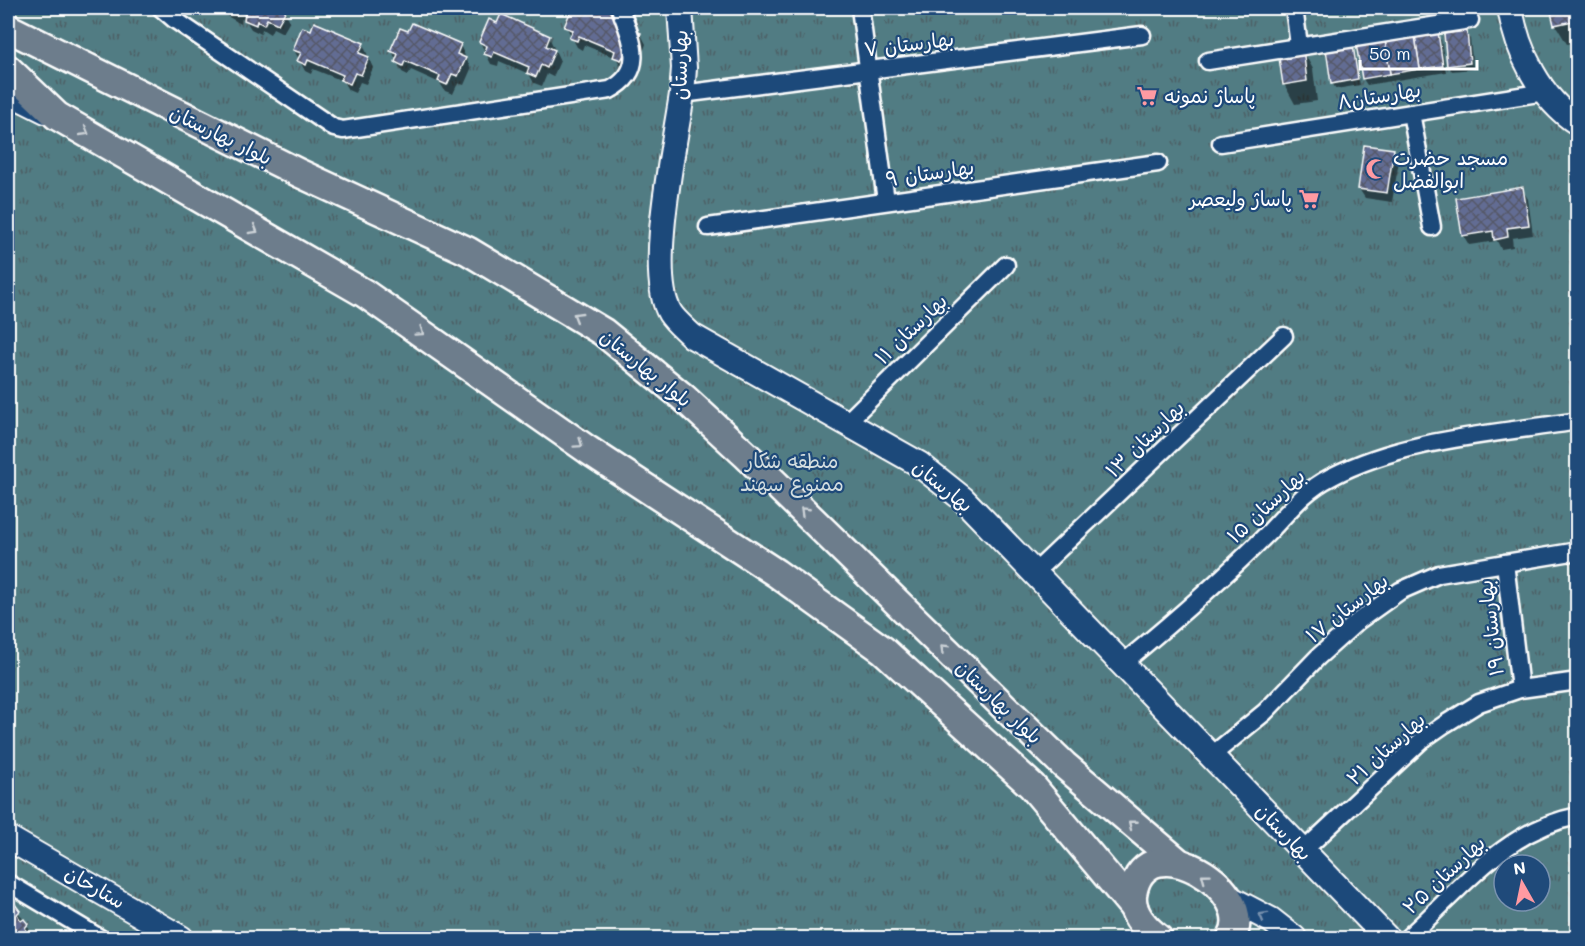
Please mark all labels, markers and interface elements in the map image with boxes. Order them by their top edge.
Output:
street label: بهارستان ۷ [862,25,955,61]
street label: بهارستان [665,30,693,100]
scale bar [1360,33,1477,71]
text: 50 m [1369,41,1411,65]
street label: بهارستان۸ [1335,76,1422,114]
place label: پاساژ نمونه [1164,82,1256,109]
supermarket icon: پاساژ نمونه [1135,84,1159,108]
street label: بلوار بهارستان [166,98,277,170]
one-way arrow [79,125,89,136]
place label: مسجد حضرت ابوالفضل [1393,144,1508,193]
street label: بهارستان ۹ [884,153,976,191]
mosque icon: مسجد حضرت ابوالفضل [1364,157,1388,181]
place label: پاساژ ولیعصر [1187,185,1292,212]
supermarket icon: پاساژ ولیعصر [1297,187,1321,211]
one-way arrow [248,222,258,234]
street label: بهارستان ۱۱ [869,287,952,369]
one-way arrow [573,312,583,324]
street label: بلوار بهارستان [596,322,698,412]
one-way arrow [413,325,424,336]
street label: بهارستان ۱۳ [1099,394,1189,482]
one-way arrow [573,437,584,448]
park label: منطقه شکار ممنوع سهند [740,447,844,498]
street label: بهارستان [908,453,979,517]
street label: بهارستان ۱۵ [1221,462,1310,548]
one-way arrow [801,508,812,519]
street label: بهارستان ۱۷ [1300,567,1393,648]
street label: بهارستان ۱۹ [1471,579,1509,678]
one-way arrow [940,644,951,655]
street label: بلوار بهارستان [951,654,1048,749]
street label: بهارستان ۲۱ [1340,706,1430,790]
street label: بهارستان [1251,797,1318,866]
one-way arrow [1128,820,1139,831]
street label: بهارستان ۲۵ [1396,829,1490,919]
north arrow [1492,853,1552,913]
text: N [1512,856,1527,879]
street label: ستارخان [61,859,130,914]
one-way arrow [1201,873,1212,884]
one-way arrow [1259,912,1269,923]

